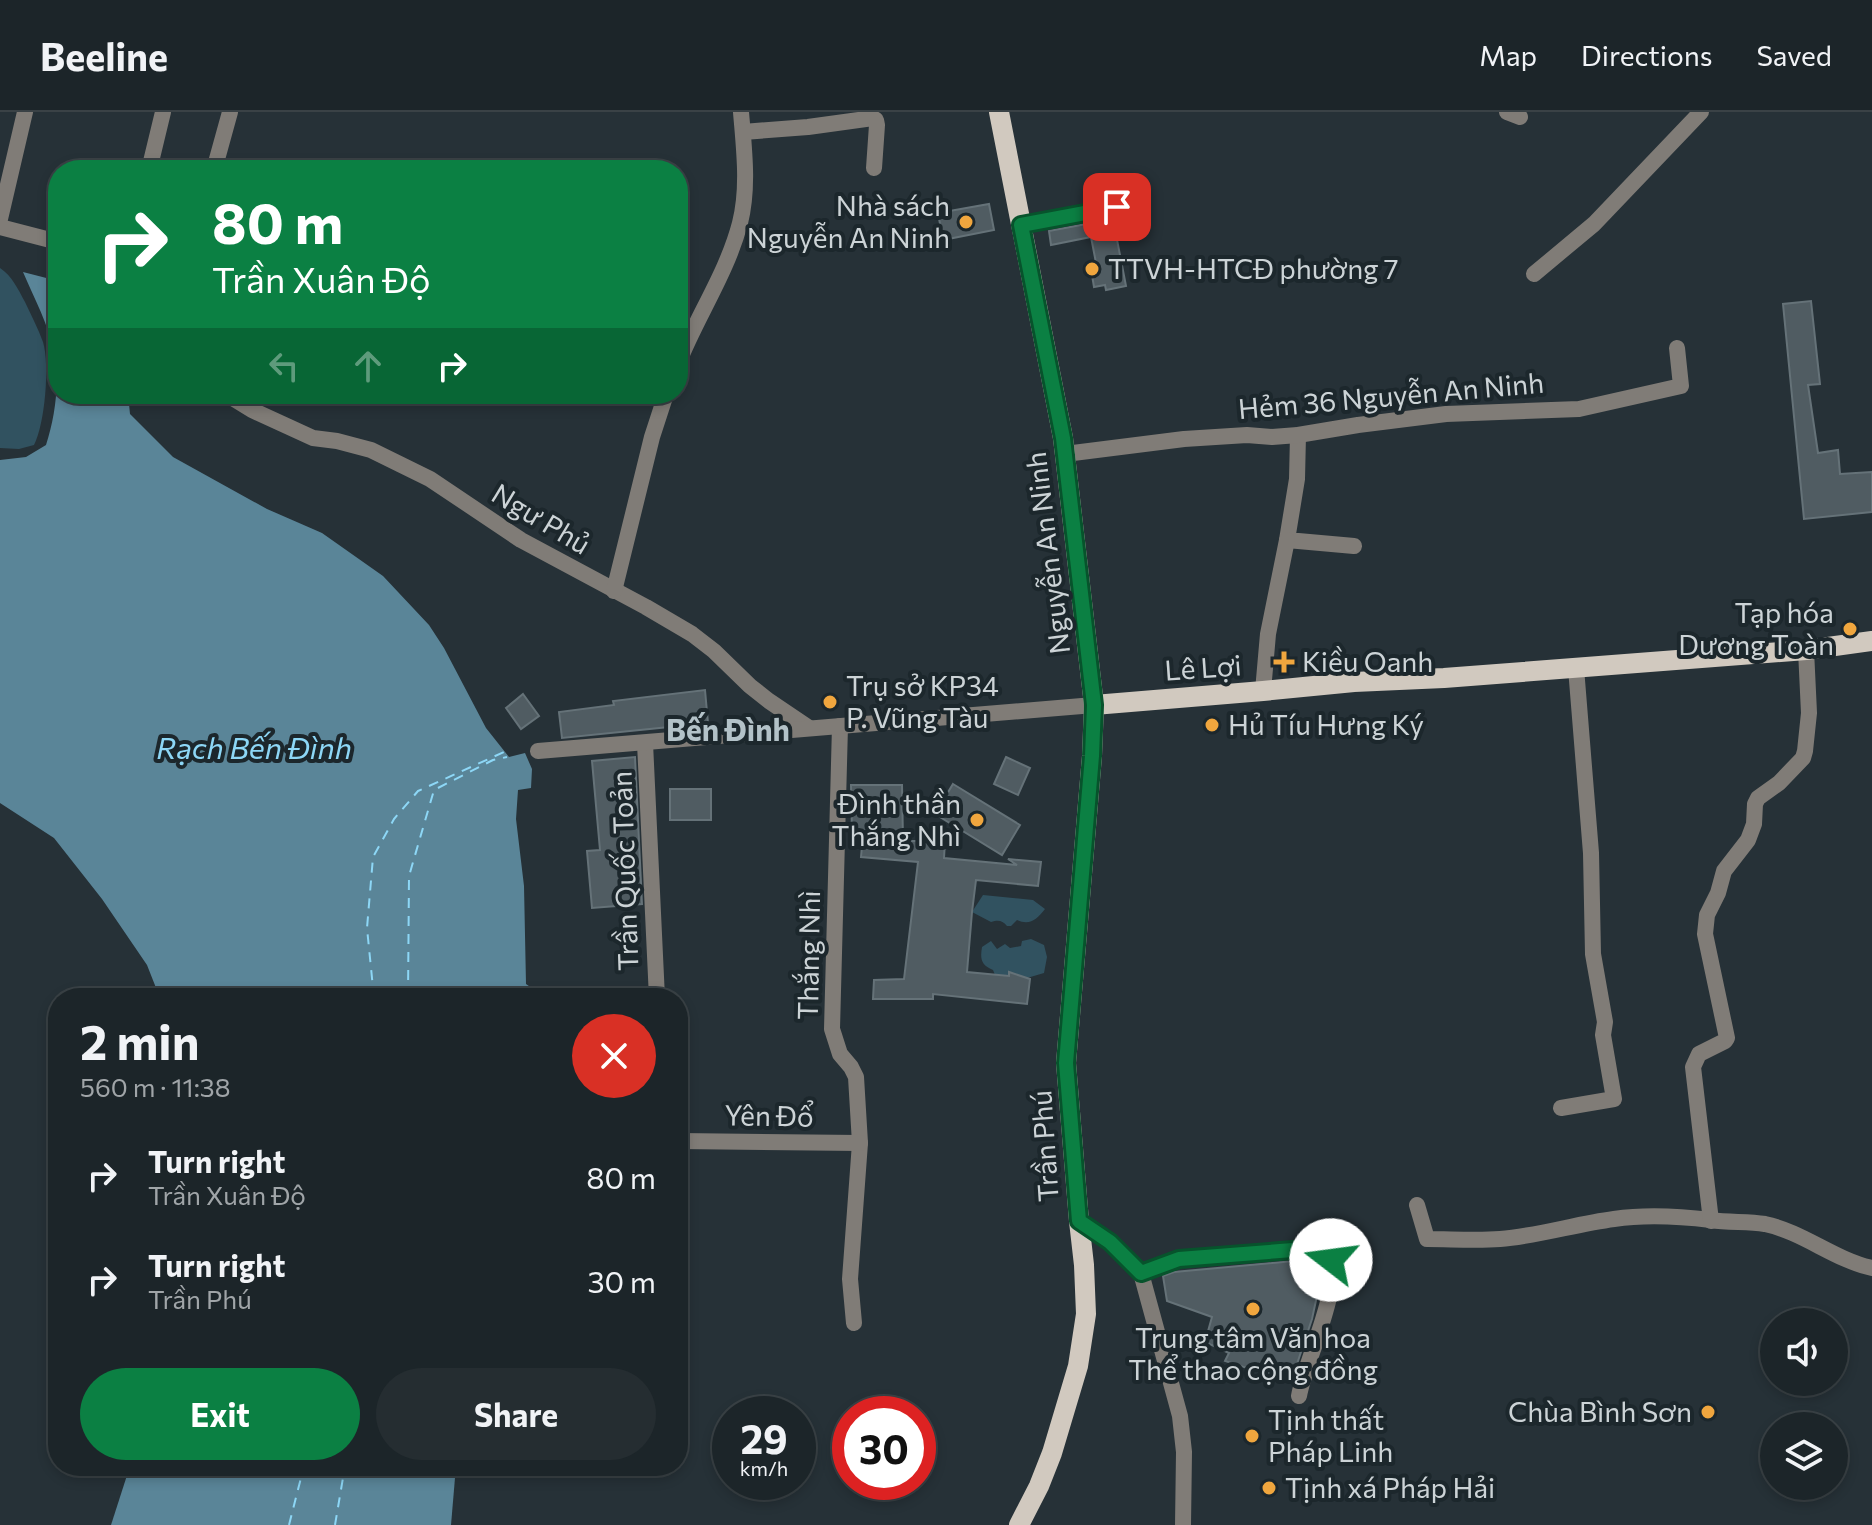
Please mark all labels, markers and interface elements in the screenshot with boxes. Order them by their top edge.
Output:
text: Beeline [40,32,168,79]
text: Map [1479,38,1537,72]
text: Directions [1581,38,1712,72]
text: Saved [1756,38,1832,72]
pin [1083,173,1151,241]
icon: arrive [1095,185,1139,229]
text: 80 m [212,187,343,256]
place label: Nhà sách Nguyễn An Ninh [747,188,950,254]
icon: right [80,192,184,296]
marker: Nhà sách Nguyễn An Ninh [957,213,975,231]
place label: TTVH-HTCĐ phường 7 [1108,251,1399,285]
text: Trần Xuân Độ [212,256,431,300]
marker: TTVH-HTCĐ phường 7 [1083,260,1101,278]
icon: left [262,344,306,388]
icon: ahead [346,344,390,388]
icon: right [430,344,474,388]
street label: Hẻm 36 Nguyễn An Ninh [1236,365,1545,425]
street label: Nguyễn An Ninh [1018,450,1076,656]
street label: Ngư Phủ [486,476,597,561]
place label: Tạp hóa Dương Toàn [1678,595,1834,661]
marker: Tạp hóa Dương Toàn [1841,620,1859,638]
place label: Kiều Oanh [1302,644,1433,678]
street label: Lê Lợi [1163,647,1243,687]
marker: Kiều Oanh [1273,651,1295,673]
place label: Trụ sở KP34 P. Vũng Tàu [846,668,999,734]
marker: Trụ sở KP34 P. Vũng Tàu [821,693,839,711]
place label: Hủ Tíu Hưng Ký [1228,707,1424,741]
district label: Bến Đình [666,710,790,747]
marker: Hủ Tíu Hưng Ký [1203,716,1221,734]
water label: Rạch Bến Đình [156,728,352,765]
street label: Trần Quốc Toản [604,771,644,972]
place label: Đình thần Thắng Nhì [832,786,961,852]
marker: Đình thần Thắng Nhì [968,811,986,829]
street label: Thắng Nhì [790,890,826,1020]
text: 2 min [80,1011,200,1070]
button: close [572,1014,656,1098]
text: 560 m · 11:38 [80,1071,230,1102]
street label: Trần Phú [1023,1089,1065,1203]
street label: Yên Đổ [724,1097,814,1133]
text: Turn right [148,1142,285,1179]
icon: right [80,1154,124,1198]
text: 80 m [586,1158,656,1195]
text: Trần Xuân Độ [148,1179,306,1210]
position arrow [1289,1218,1373,1302]
text: Turn right [148,1246,285,1283]
icon: right [80,1258,124,1302]
text: 30 m [587,1262,656,1299]
text: Trần Phú [148,1283,252,1314]
marker: Trung tâm Văn hoa Thể thao cộng đồng [1244,1300,1262,1318]
map controls [1760,1308,1848,1500]
button: sound [1760,1308,1848,1396]
place label: Trung tâm Văn hoa Thể thao cộng đồng [1128,1320,1378,1386]
button: Exit [80,1368,360,1460]
button: Share [376,1368,656,1460]
place label: Chùa Bình Sơn [1508,1394,1692,1428]
speed limit sign: 30 [832,1396,936,1500]
place label: Tịnh thất Pháp Linh [1268,1402,1393,1468]
marker: Chùa Bình Sơn [1699,1403,1717,1421]
button: layers [1760,1412,1848,1500]
text: 29 [740,1413,788,1462]
marker: Tịnh thất Pháp Linh [1243,1427,1261,1445]
text: km/h [740,1456,788,1480]
place label: Tịnh xá Pháp Hải [1285,1470,1495,1504]
marker: Tịnh xá Pháp Hải [1260,1479,1278,1497]

